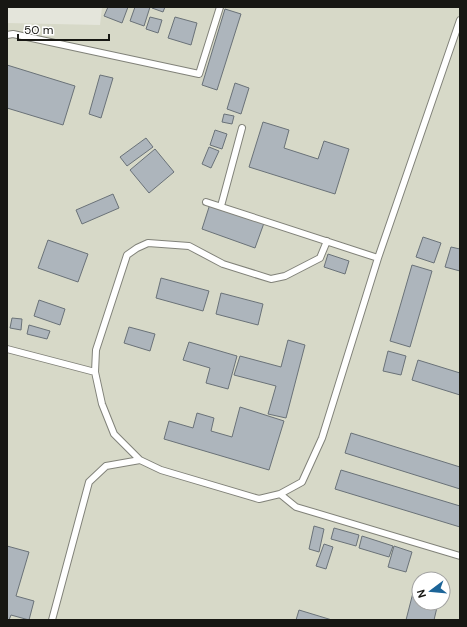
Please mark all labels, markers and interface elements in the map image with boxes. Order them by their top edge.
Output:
scale bar [18,16,109,42]
text: 50 m [24,22,53,38]
north arrow [411,571,451,611]
text: N [414,588,429,600]

